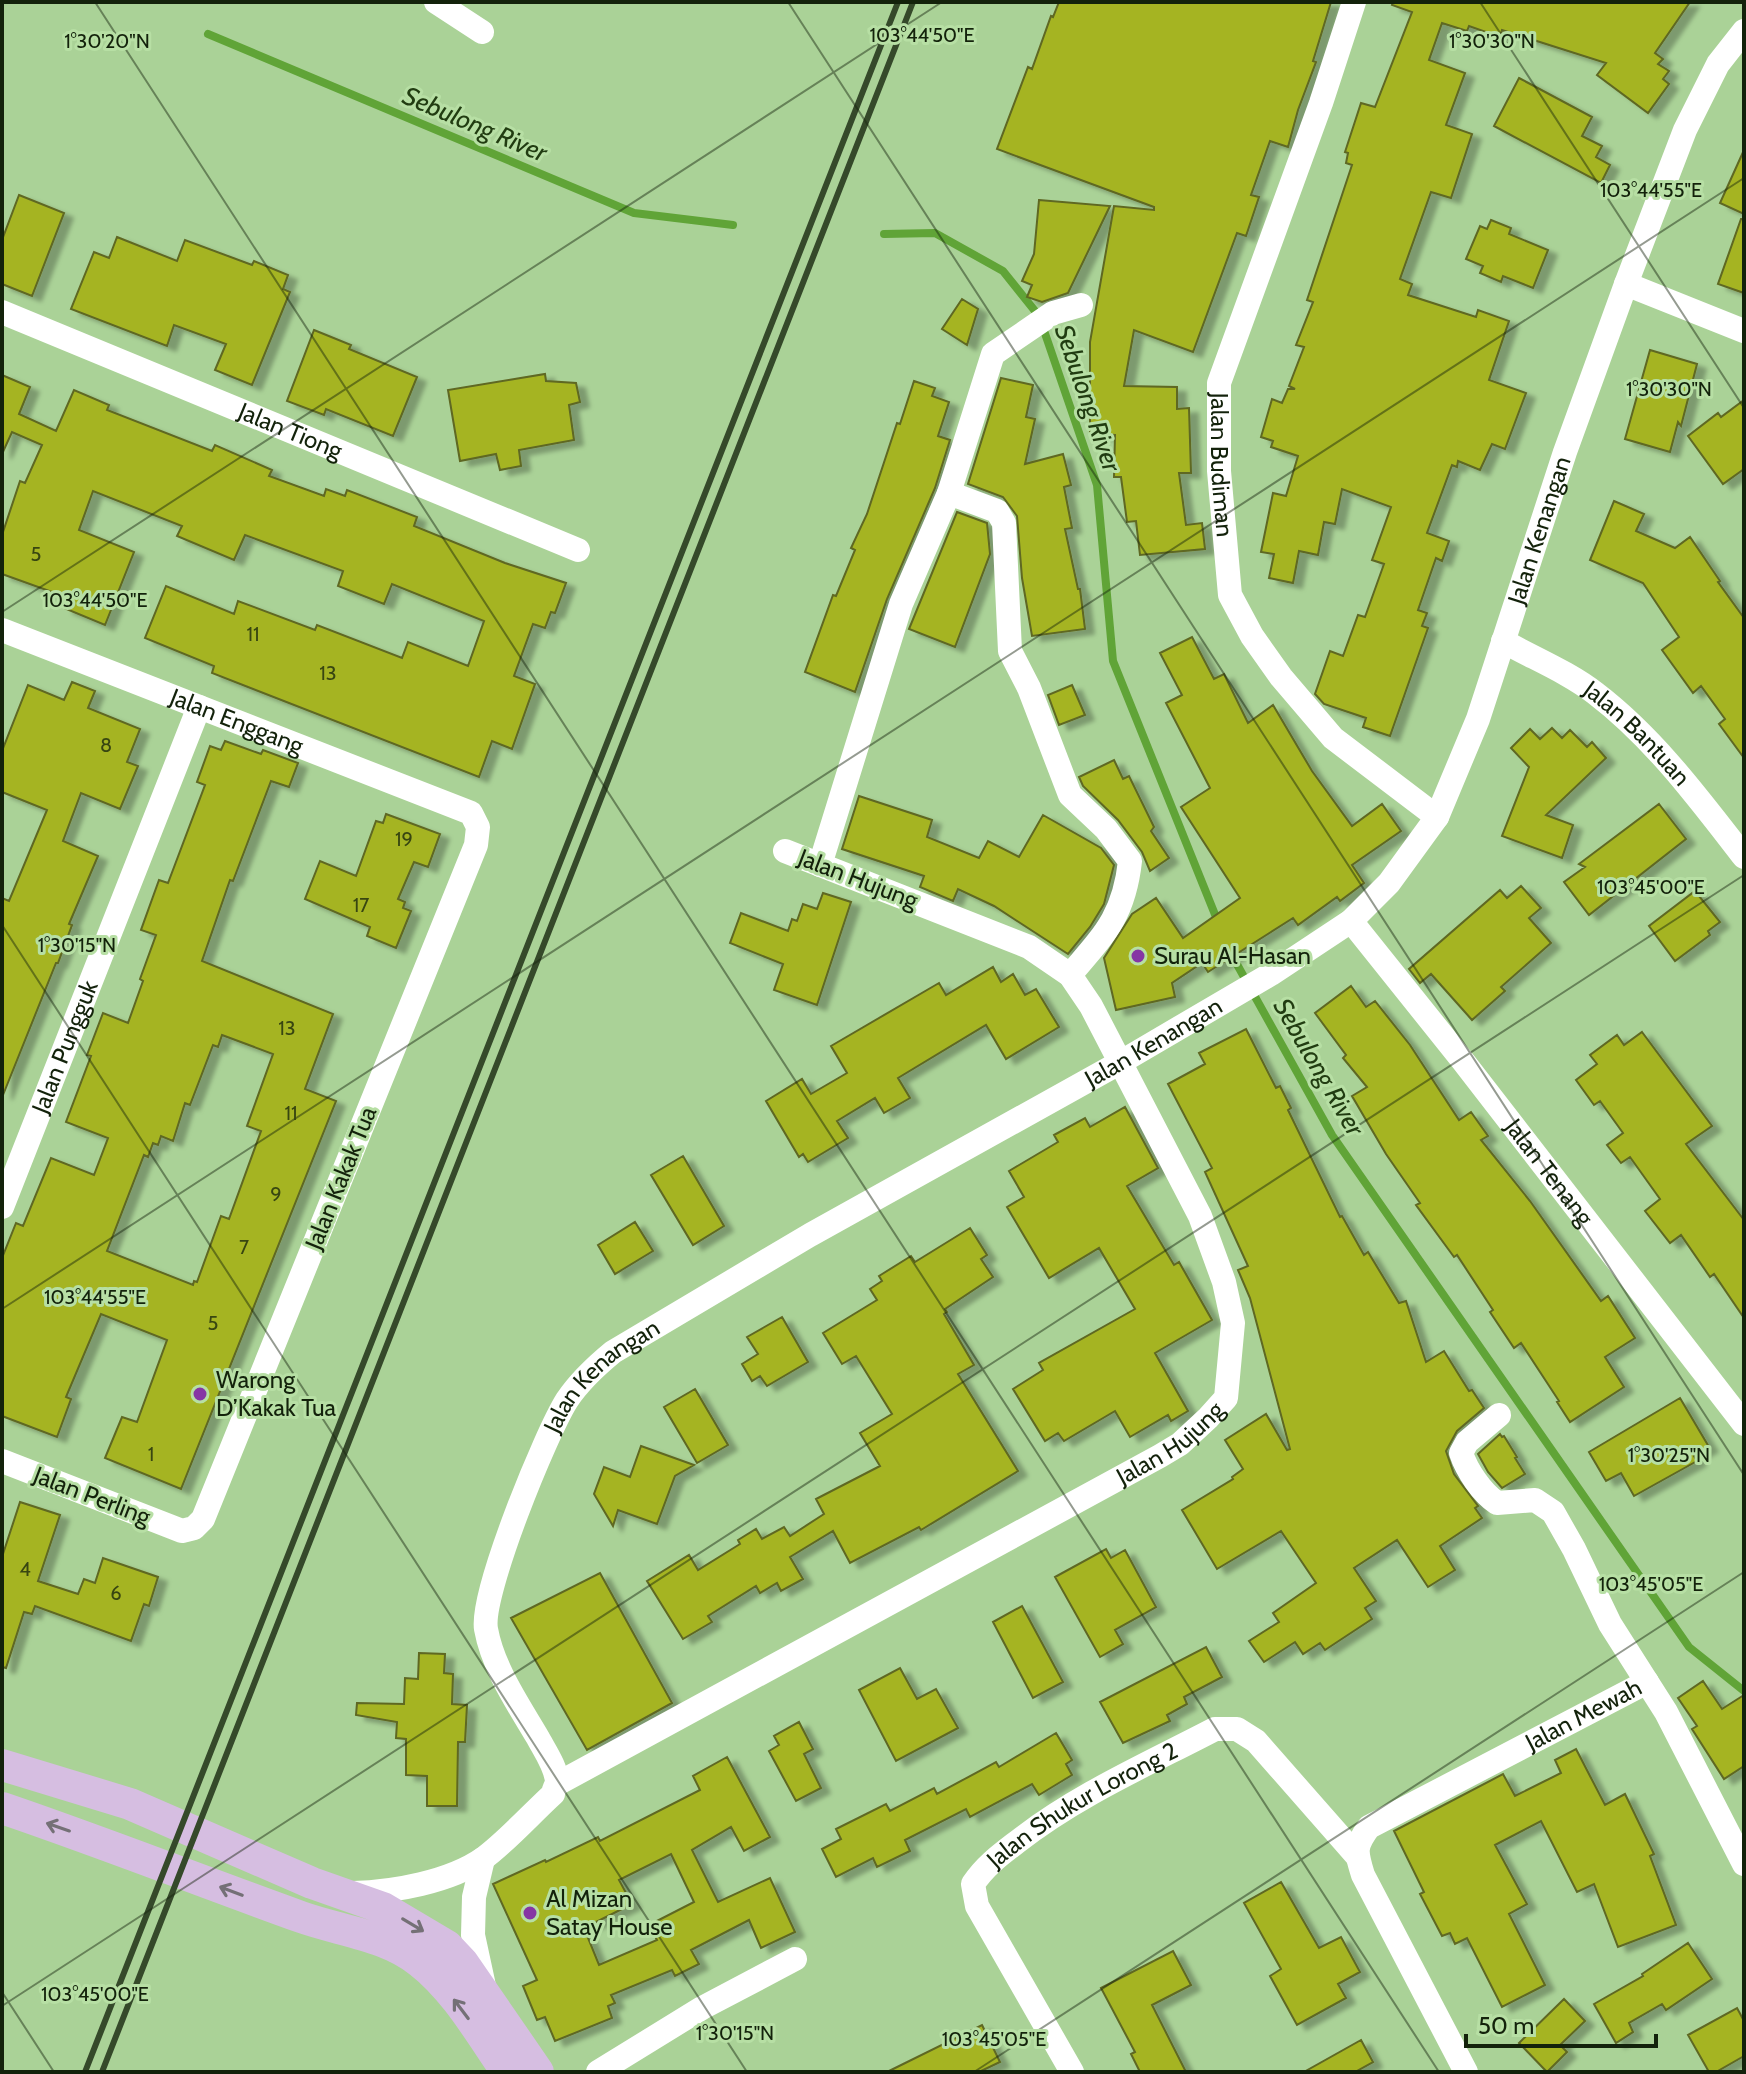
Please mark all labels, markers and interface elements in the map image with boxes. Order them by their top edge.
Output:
text: 103°44'50"E [869,23,975,47]
text: 1°30'20"N [64,29,150,53]
text: 1°30'30"N [1449,29,1535,53]
water label: Sebulong River [398,79,553,169]
text: 103°44'55"E [1600,178,1702,202]
water label: Sebulong River [1048,320,1128,477]
text: 1°30'30"N [1626,377,1712,401]
street label: Jalan Budiman [1205,391,1240,538]
street label: Jalan Tiong [233,396,348,465]
street label: Jalan Kenangan [1501,453,1577,609]
house number: 5 [31,542,41,566]
text: 103°44'50"E [42,588,148,612]
house number: 11 [246,622,260,646]
house number: 13 [319,661,337,685]
street label: Jalan Bantuan [1577,674,1697,791]
street label: Jalan Enggang [165,682,309,761]
house number: 8 [100,733,112,757]
house number: 19 [395,827,413,851]
street label: Jalan Hujung [793,842,923,915]
text: 103°45'00"E [1597,875,1705,899]
house number: 17 [353,893,369,917]
text: 1°30'15"N [38,933,116,957]
place label: Surau Al-Hasan [1154,941,1311,970]
marker: Surau Al-Hasan [1129,947,1147,965]
street label: Jalan Pungguk [25,976,104,1118]
street label: Jalan Kenangan [1079,991,1227,1094]
water label: Sebulong River [1267,993,1372,1142]
house number: 13 [278,1016,296,1040]
house number: 11 [284,1101,298,1125]
street label: Jalan Kakak Tua [298,1102,383,1254]
street label: Jalan Tenang [1499,1112,1601,1232]
house number: 9 [270,1182,282,1206]
house number: 7 [239,1235,249,1259]
text: 103°44'55"E [44,1285,146,1309]
house number: 5 [208,1311,218,1335]
street label: Jalan Kenangan [537,1313,665,1438]
place label: Warong D’Kakak Tua [216,1365,336,1422]
marker: Warong D’Kakak Tua [191,1385,209,1403]
street label: Jalan Hujung [1110,1395,1230,1491]
house number: 1 [148,1442,154,1466]
text: 1°30'25"N [1628,1443,1710,1467]
street label: Jalan Perling [29,1460,156,1531]
house number: 4 [19,1557,31,1581]
text: 103°45'05"E [1599,1572,1703,1596]
house number: 6 [110,1581,122,1605]
street label: Jalan Mewah [1520,1672,1646,1757]
street label: Jalan Shukur Lorong 2 [980,1736,1182,1874]
one-way arrow [45,1818,70,1833]
one-way arrow [219,1883,244,1897]
place label: Al Mizan Satay House [546,1884,673,1941]
marker: Al Mizan Satay House [521,1904,539,1922]
one-way arrow [401,1918,424,1934]
text: 103°45'00"E [41,1982,149,2006]
one-way arrow [453,1998,470,2020]
scale bar [1466,1998,1656,2048]
text: 50 m [1478,2011,1534,2040]
text: 1°30'15"N [696,2021,774,2045]
text: 103°45'05"E [942,2027,1046,2051]

